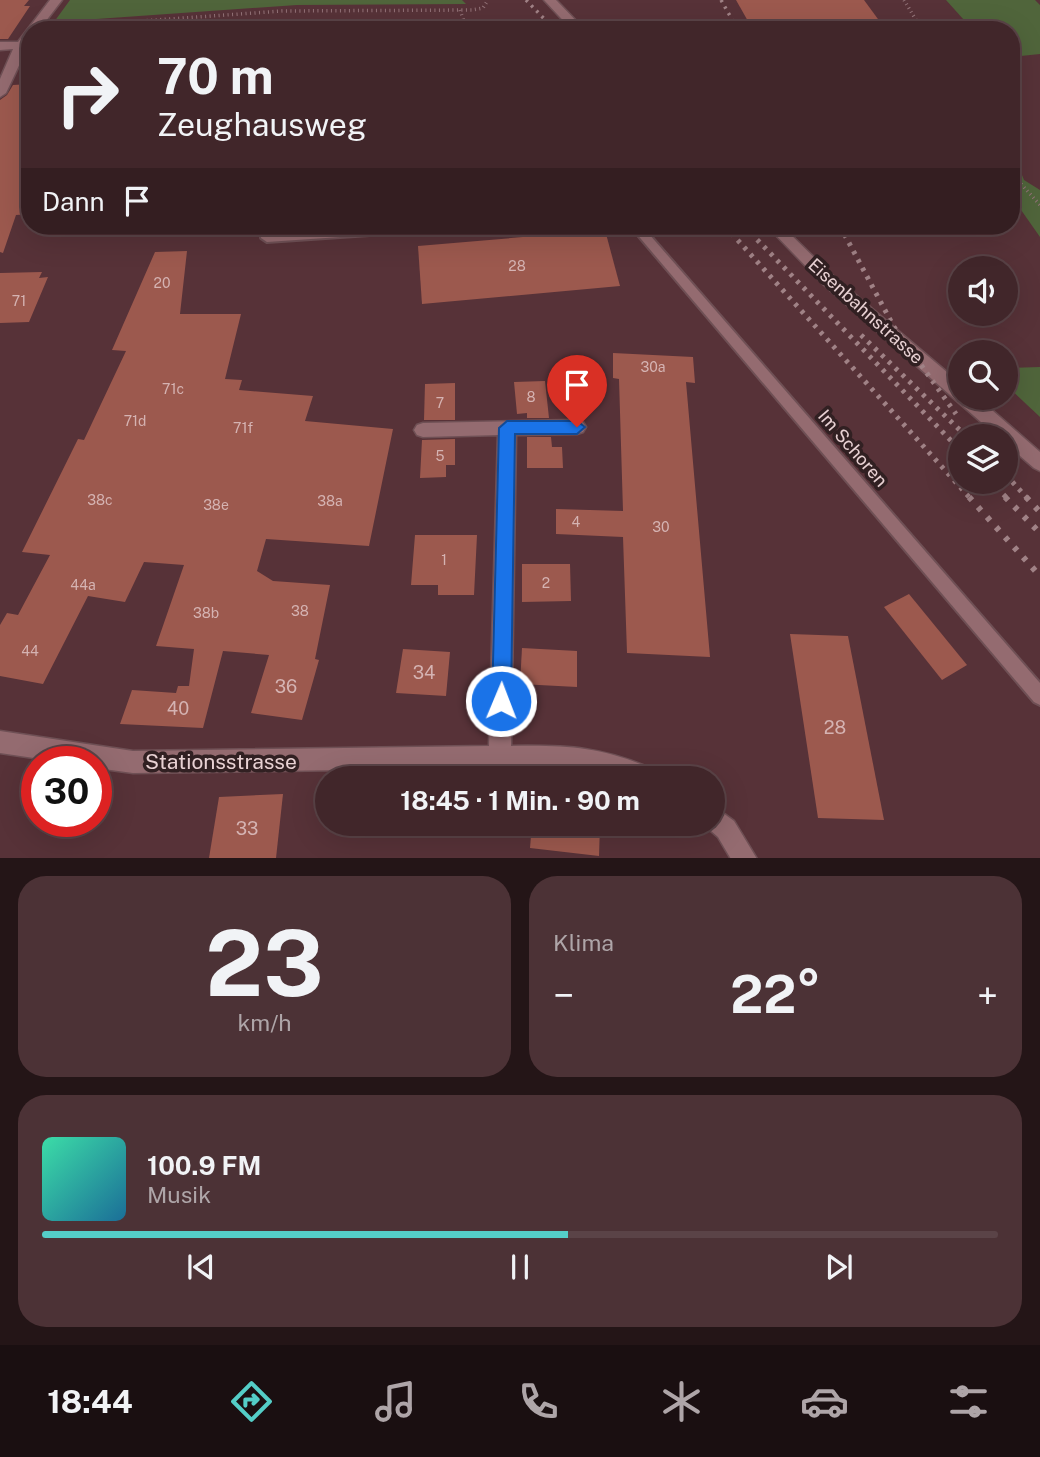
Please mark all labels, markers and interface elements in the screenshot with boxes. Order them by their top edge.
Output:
text: 70 m [157,47,274,105]
icon: right [42,49,133,140]
text: Zeughausweg [157,106,367,143]
icon: arrive [118,182,156,220]
text: Dann [42,186,104,217]
street label: Eisenbahnstrasse [804,254,928,368]
map controls [948,256,1018,494]
button: sound [948,256,1018,326]
house number: 28 [508,258,526,274]
house number: 20 [154,275,170,291]
house number: 71 [12,293,26,309]
button: search [948,340,1018,410]
pin [547,355,607,427]
house number: 30a [640,359,666,375]
icon: arrive [558,366,596,404]
house number: 71c [162,381,184,397]
house number: 8 [526,389,536,405]
house number: 7 [436,395,444,411]
street label: Im Schoren [814,405,892,491]
house number: 71d [124,413,146,429]
house number: 71f [233,420,253,436]
button: layers [948,424,1018,494]
house number: 5 [436,448,445,464]
house number: 38c [87,492,113,508]
house number: 38a [317,493,343,509]
house number: 38e [203,497,229,513]
house number: 4 [572,514,581,530]
house number: 30 [652,519,670,535]
house number: 1 [441,552,447,568]
house number: 2 [542,575,550,591]
house number: 44a [70,577,96,593]
house number: 38 [291,603,309,619]
house number: 38b [193,605,219,621]
house number: 44 [21,643,39,659]
house number: 34 [413,662,435,683]
position arrow [464,664,538,738]
house number: 36 [275,676,297,697]
house number: 40 [167,698,189,719]
house number: 28 [824,717,846,738]
speed limit sign: 30 [21,746,112,837]
street label: Stationsstrasse [145,749,297,774]
text: 18:45 · 1 Min. · 90 m [400,785,640,816]
house number: 33 [236,818,258,839]
text: 23 [205,910,324,1016]
text: Klima [553,929,614,956]
text: 22° [730,964,821,1025]
text: − [553,973,574,1018]
text: + [977,973,998,1018]
text: km/h [237,1009,292,1036]
text: 100.9 FM [147,1150,261,1181]
text: Musik [147,1181,211,1208]
icon: previous [182,1248,220,1286]
icon: pause [501,1248,539,1286]
icon: next [820,1248,858,1286]
icon: directions [227,1377,276,1426]
icon: music [371,1377,420,1426]
icon: phone [514,1377,563,1426]
icon: climate [657,1377,706,1426]
icon: car [800,1377,849,1426]
icon: filters [944,1377,993,1426]
text: 18:44 [47,1383,133,1420]

